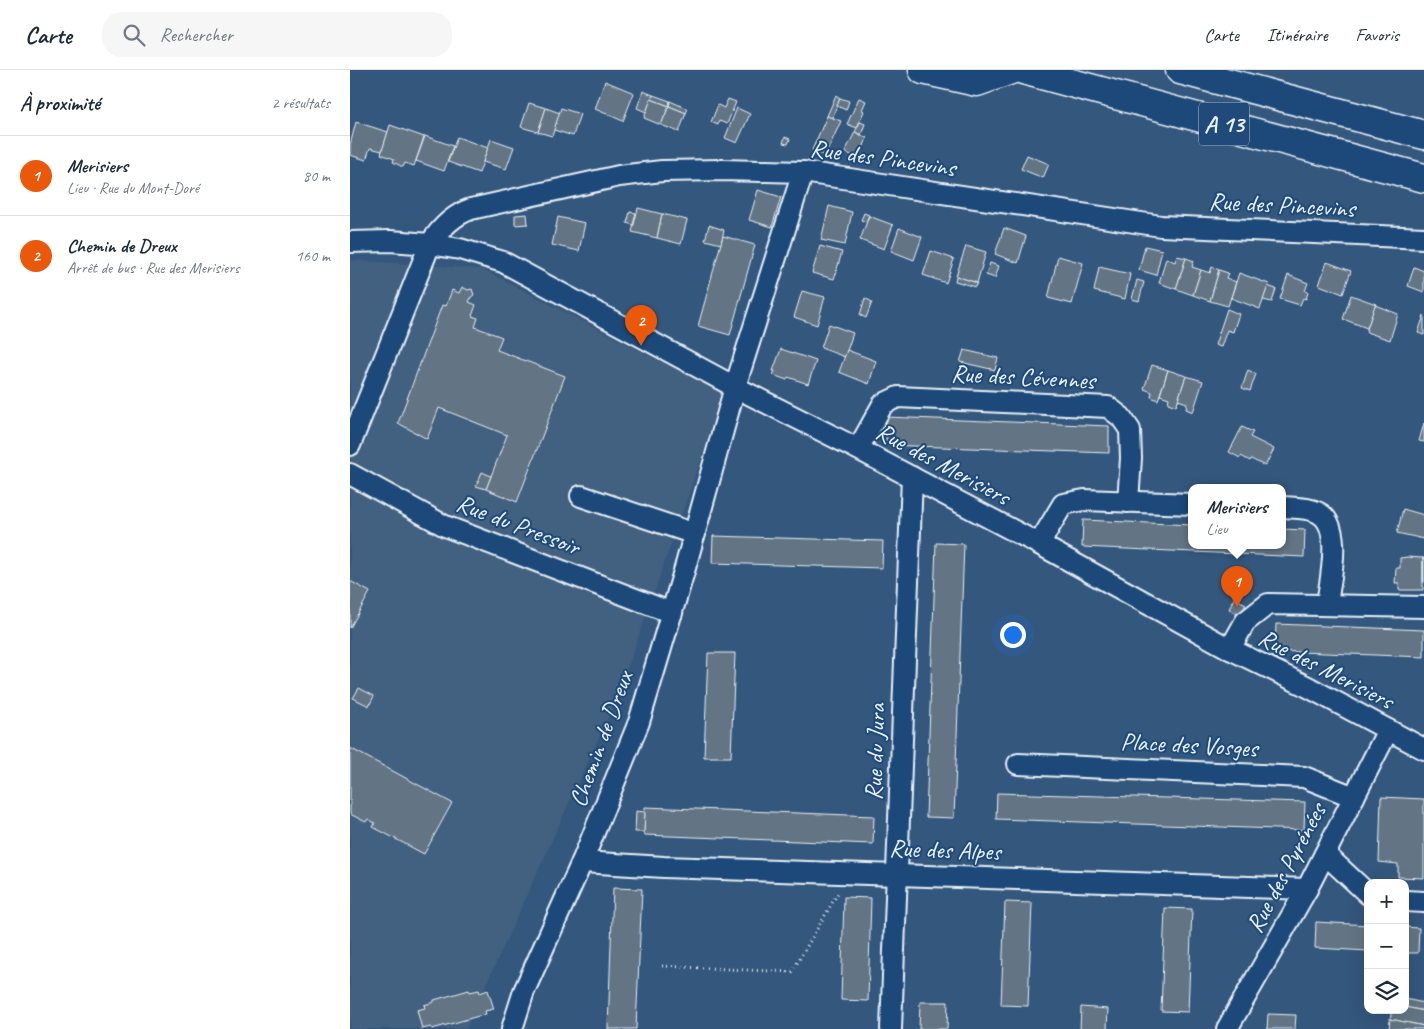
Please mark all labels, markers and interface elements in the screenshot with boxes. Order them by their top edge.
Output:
search box [102,12,452,57]
text: Carte [25,20,72,50]
icon: search [120,21,148,49]
text: Rechercher [160,23,233,47]
text: Carte [1204,24,1239,46]
text: Itinéraire [1267,24,1328,46]
text: Favoris [1356,24,1399,46]
text: À proximité [20,90,100,116]
text: 2 résultats [271,93,330,113]
road number: A 13 [1199,103,1249,146]
street label: Rue des Pincevins [808,132,960,184]
text: Merisiers [67,154,128,178]
text: 1 [32,166,40,186]
text: 80 m [303,166,330,186]
text: Lieu · Rue du Mont-Doré [67,178,199,198]
street label: Rue des Pincevins [1208,185,1358,225]
text: Chemin de Dreux [67,234,177,258]
text: 2 [32,246,40,266]
text: 160 m [296,246,330,266]
text: Arrêt de bus · Rue des Merisiers [67,258,239,278]
pin: 2 [625,305,657,346]
street label: Rue des Cévennes [950,357,1098,397]
street label: Rue des Merisiers [870,415,1018,514]
popup [1188,484,1286,549]
street label: Rue du Pressoir [452,487,586,564]
text: Merisiers [1207,495,1267,519]
text: Lieu [1207,519,1228,539]
pin: 1 [1221,566,1253,607]
street label: Rue des Merisiers [1253,621,1401,718]
your location [1000,622,1026,648]
street label: Chemin de Dreux [562,664,641,811]
street label: Rue du Jura [857,701,893,801]
street label: Place des Vosges [1120,725,1261,765]
street label: Rue des Pyrénées [1239,796,1335,938]
street label: Rue des Alpes [889,832,1004,868]
map controls [1364,879,1409,1014]
button: + [1364,879,1409,924]
button: − [1364,924,1409,969]
button: layers [1364,969,1409,1014]

